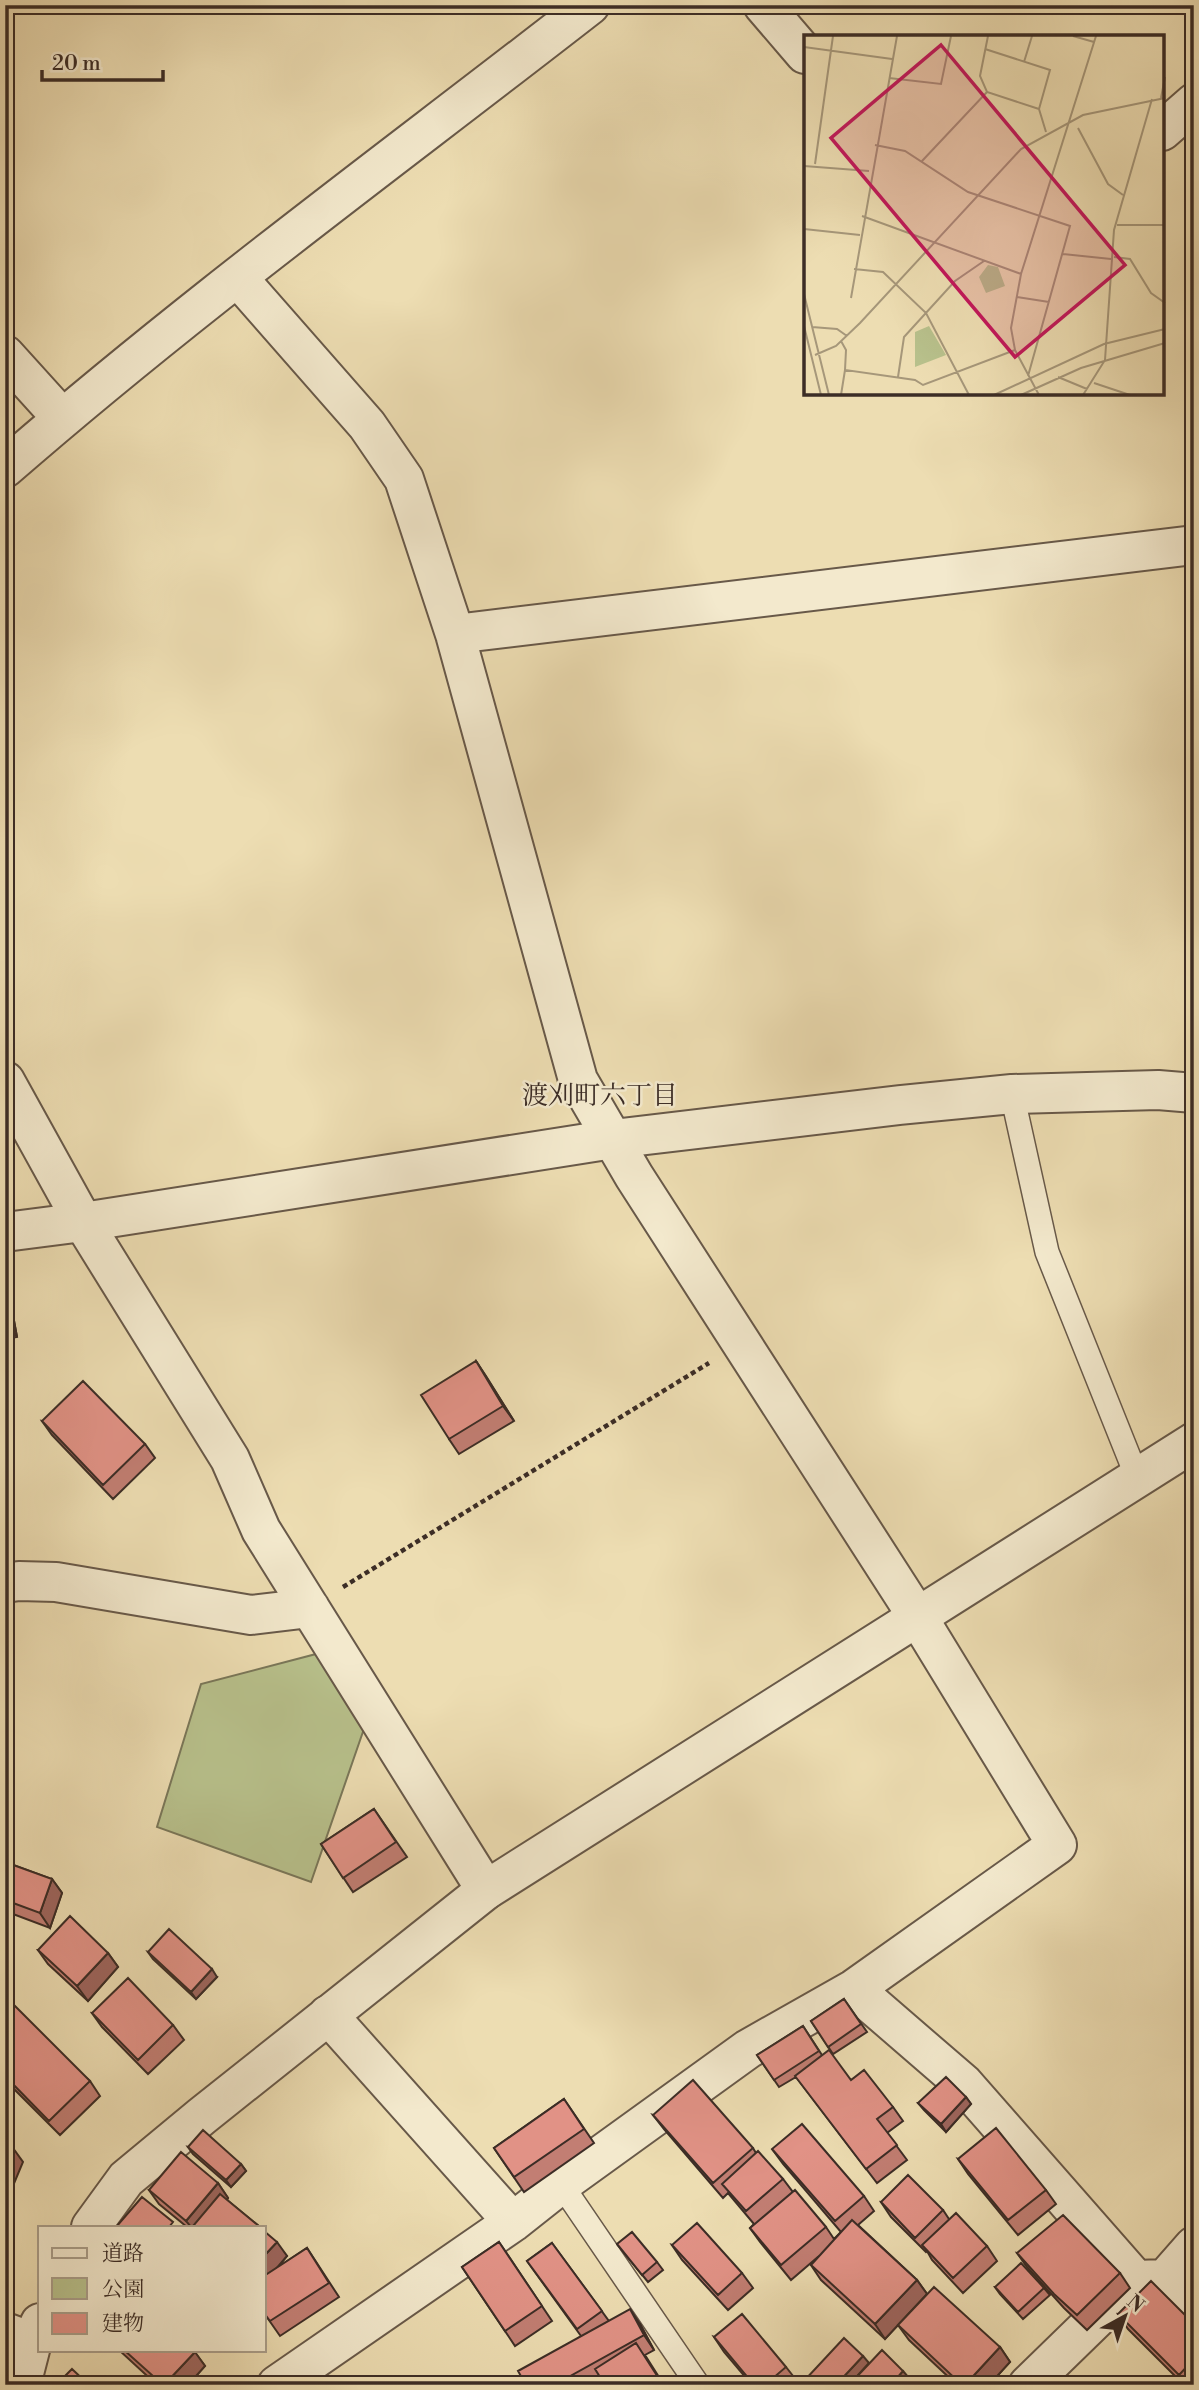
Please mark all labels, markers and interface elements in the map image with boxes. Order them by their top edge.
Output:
inset map [804,35,1164,396]
scale bar [42,38,163,82]
text: 20 m [52,51,101,77]
district label: 渡刈町六丁目 [522,1080,678,1112]
legend [38,2226,266,2352]
text: 道路 [102,2241,144,2267]
text: 公園 [102,2277,144,2303]
north arrow [1090,2282,1160,2352]
text: N [1122,2290,1149,2318]
text: 建物 [102,2311,144,2337]

